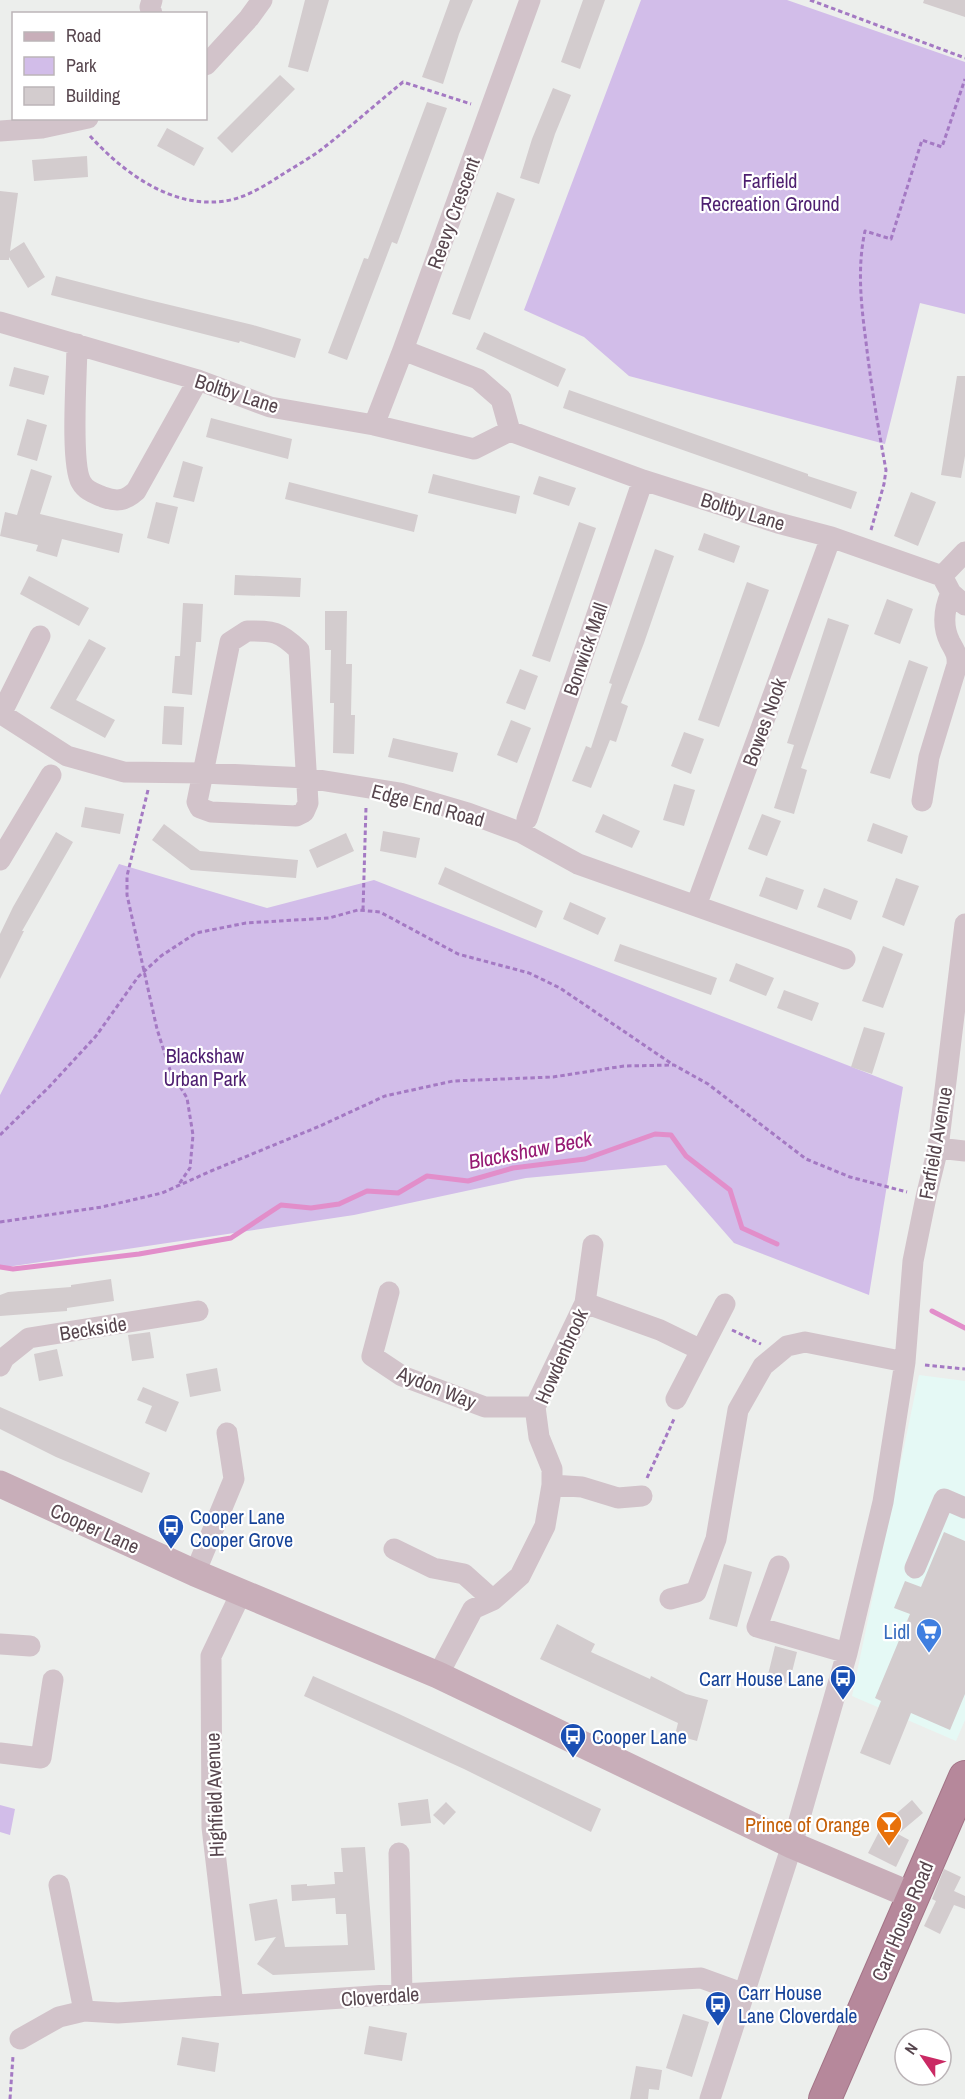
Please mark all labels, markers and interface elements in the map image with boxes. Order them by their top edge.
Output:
legend [12,12,207,120]
text: Road [66,23,101,48]
text: Park [66,53,97,78]
text: Building [66,83,121,108]
street label: Reevy Crescent [420,153,486,272]
park label: Farfield Recreation Ground [700,167,840,217]
street label: Boltby Lane [192,367,282,419]
street label: Boltby Lane [698,485,788,537]
street label: Bonwick Mall [557,599,613,699]
street label: Bowes Nook [736,673,793,770]
street label: Edge End Road [369,777,487,833]
park label: Blackshaw Urban Park [164,1042,247,1092]
street label: Farfield Avenue [912,1085,958,1201]
water label: Blackshaw Beck [466,1124,596,1176]
street label: Howdenbrook [528,1304,594,1408]
street label: Beckside [58,1309,128,1347]
street label: Aydon Way [393,1359,481,1415]
street label: Cooper Lane [46,1496,144,1560]
place label: Cooper Lane Cooper Grove [190,1503,293,1553]
bus stop icon: Cooper Lane Cooper Grove [156,1512,186,1550]
supermarket icon: Lidl [914,1616,944,1654]
place label: Lidl [884,1618,910,1645]
bus stop icon: Carr House Lane [828,1663,858,1701]
place label: Carr House Lane [699,1665,824,1692]
bus stop icon: Cooper Lane [558,1721,588,1759]
place label: Cooper Lane [592,1723,687,1750]
street label: Highfield Avenue [198,1732,230,1858]
bar icon: Prince of Orange [874,1809,904,1847]
place label: Prince of Orange [745,1811,870,1838]
street label: Carr House Road [865,1857,939,1985]
place label: Carr House Lane Cloverdale [738,1979,857,2029]
street label: Cloverdale [340,1980,420,2012]
bus stop icon: Carr House Lane Cloverdale [703,1989,733,2027]
north arrow [893,2027,953,2087]
text: N [899,2038,922,2059]

